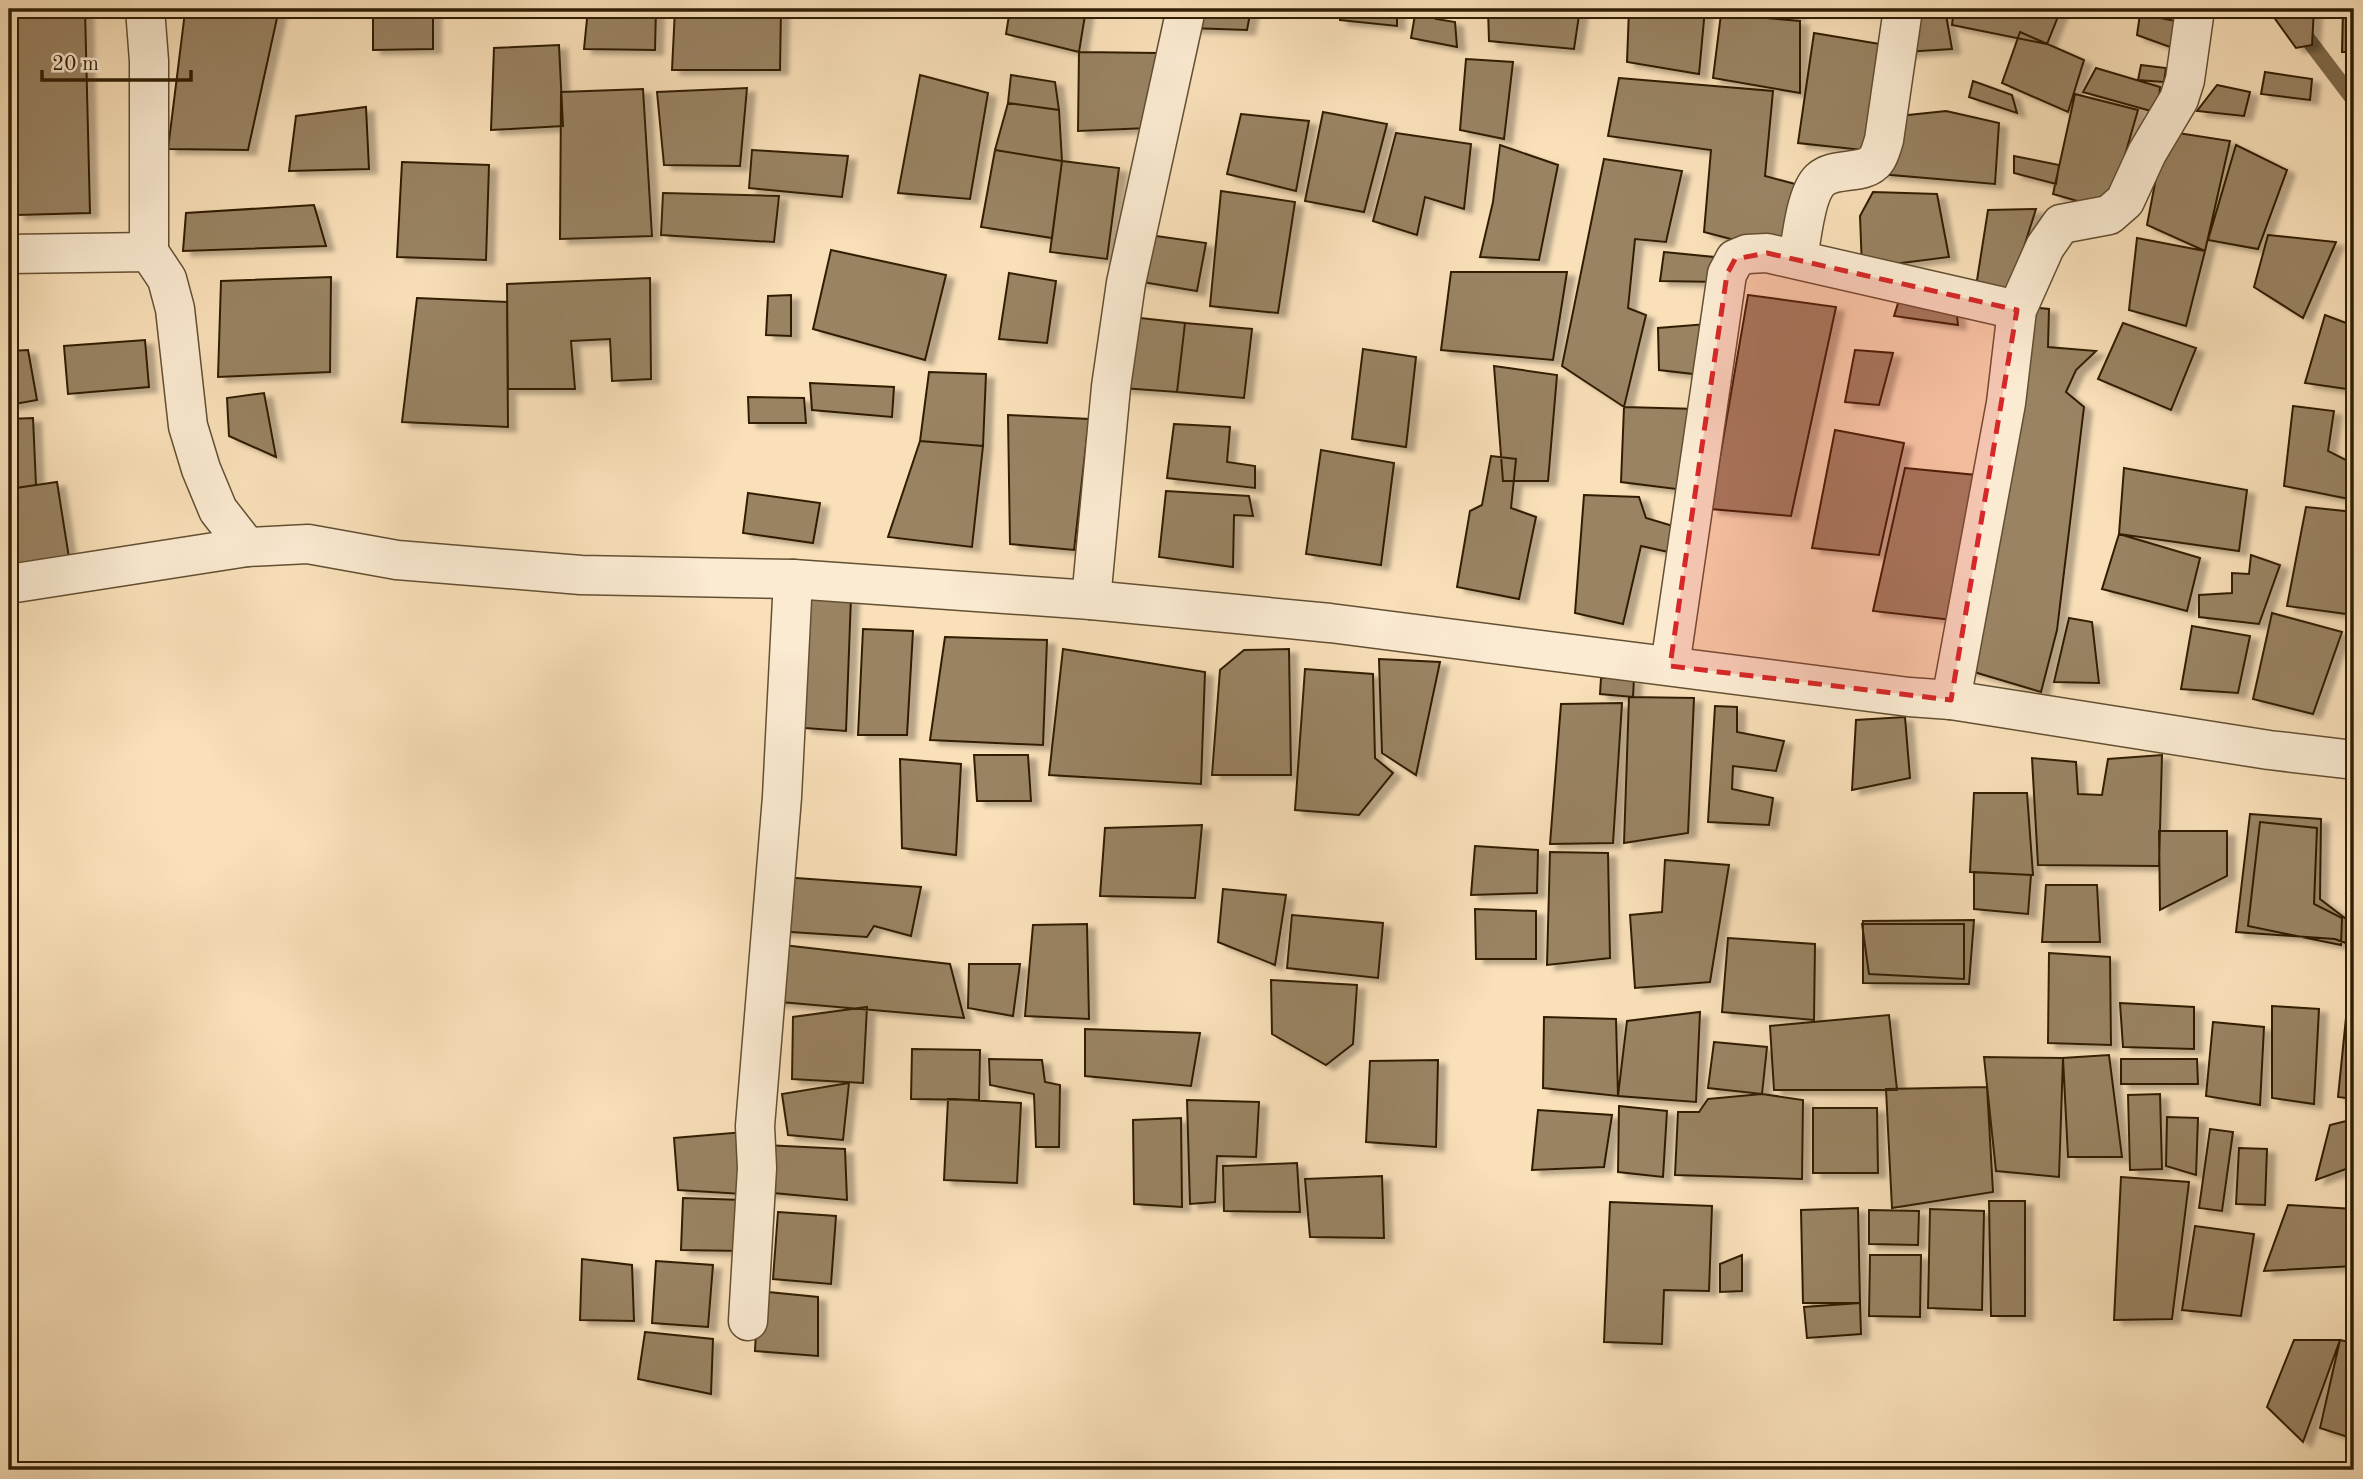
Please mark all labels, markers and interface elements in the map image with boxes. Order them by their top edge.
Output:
scale bar [42,38,191,82]
text: 20 m [52,54,99,75]

